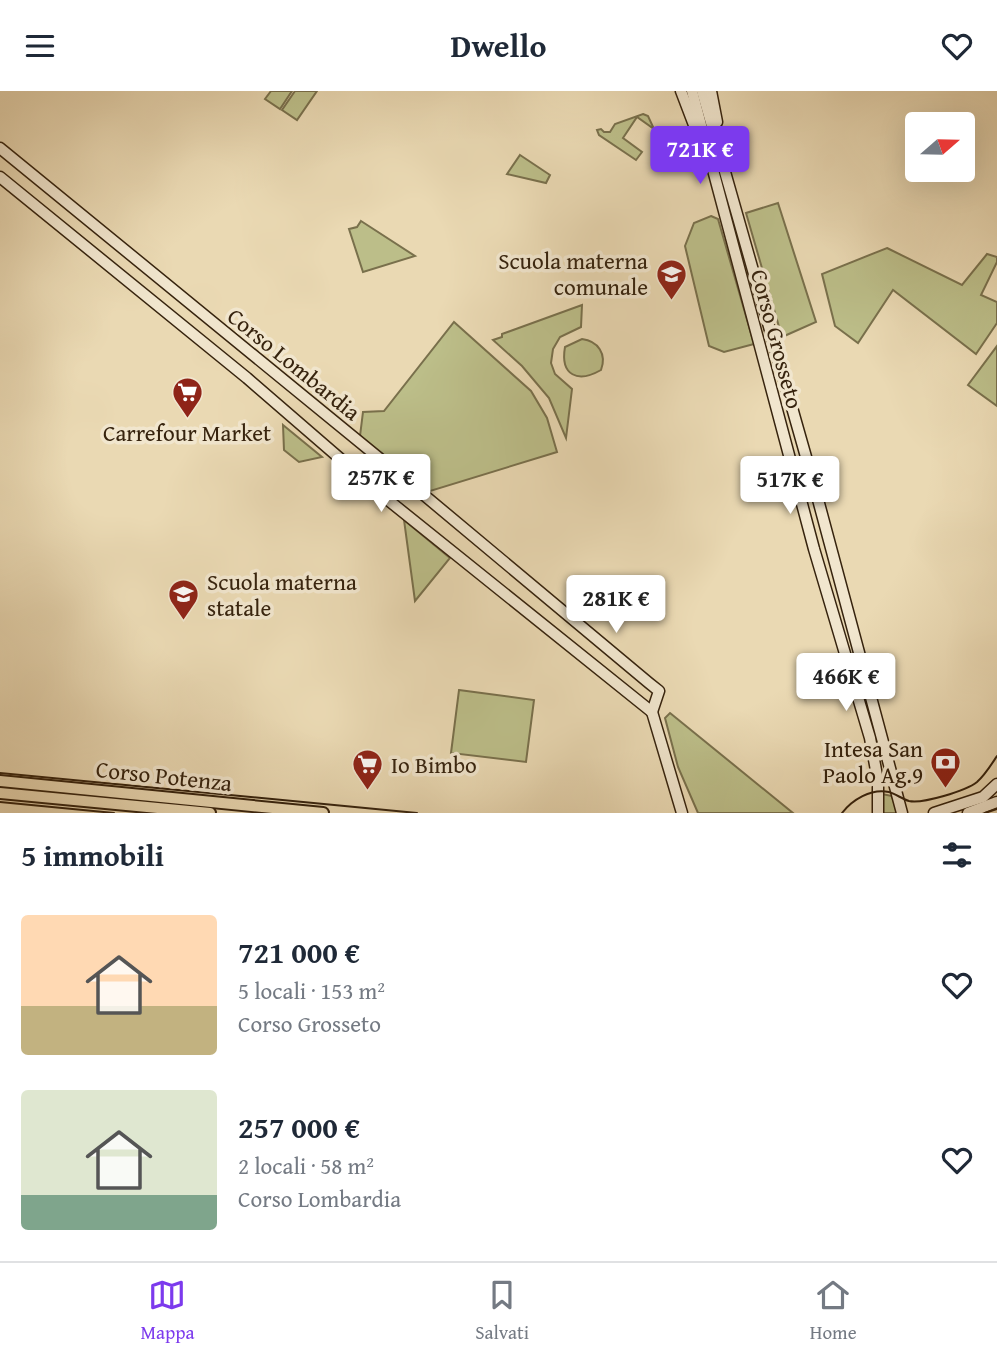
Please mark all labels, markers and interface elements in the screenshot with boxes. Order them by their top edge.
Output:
text: Dwello [451,22,546,69]
icon: menu [21,27,59,65]
icon: heart [938,27,976,65]
north arrow [905,112,975,182]
map controls [905,112,975,182]
pin: 721K € [643,127,757,186]
text: 721K € [666,132,734,165]
place label: Scuola materna comunale [498,244,648,303]
school or university icon: Scuola materna comunale [654,257,688,301]
street label: Corso Grosseto [743,266,812,412]
street label: Corso Lombardia [221,299,368,428]
supermarket icon: Carrefour Market [170,375,204,419]
place label: Carrefour Market [103,416,271,449]
pin: 257K € [324,455,438,514]
pin: 517K € [733,457,847,516]
text: 257K € [347,460,415,493]
text: 517K € [756,462,824,495]
place label: Scuola materna statale [207,565,357,624]
pin: 281K € [559,575,673,635]
school or university icon: Scuola materna statale [167,578,201,622]
text: 281K € [582,581,650,614]
pin: 466K € [789,653,903,713]
text: 466K € [812,659,880,692]
place label: Intesa San Paolo Ag.9 [823,732,923,791]
bank icon: Intesa San Paolo Ag.9 [929,745,963,789]
supermarket icon: Io Bimbo [351,748,385,792]
place label: Io Bimbo [391,748,477,781]
street label: Corso Potenza [94,752,234,799]
text: 5 immobili [21,833,164,877]
icon: filters [938,836,976,874]
text: 721 000 € [238,930,360,974]
icon: home [77,943,161,1027]
icon: heart [938,966,976,1004]
text: 5 locali · 153 m² [238,974,385,1007]
text: Corso Grosseto [238,1007,381,1040]
text: 257 000 € [238,1105,360,1149]
icon: home [77,1118,161,1202]
icon: heart [938,1141,976,1179]
text: 2 locali · 58 m² [238,1149,374,1182]
text: Corso Lombardia [238,1182,401,1215]
tab: Mappa [140,1276,194,1346]
tab: Salvati [475,1276,529,1346]
tab: Home [810,1276,857,1346]

